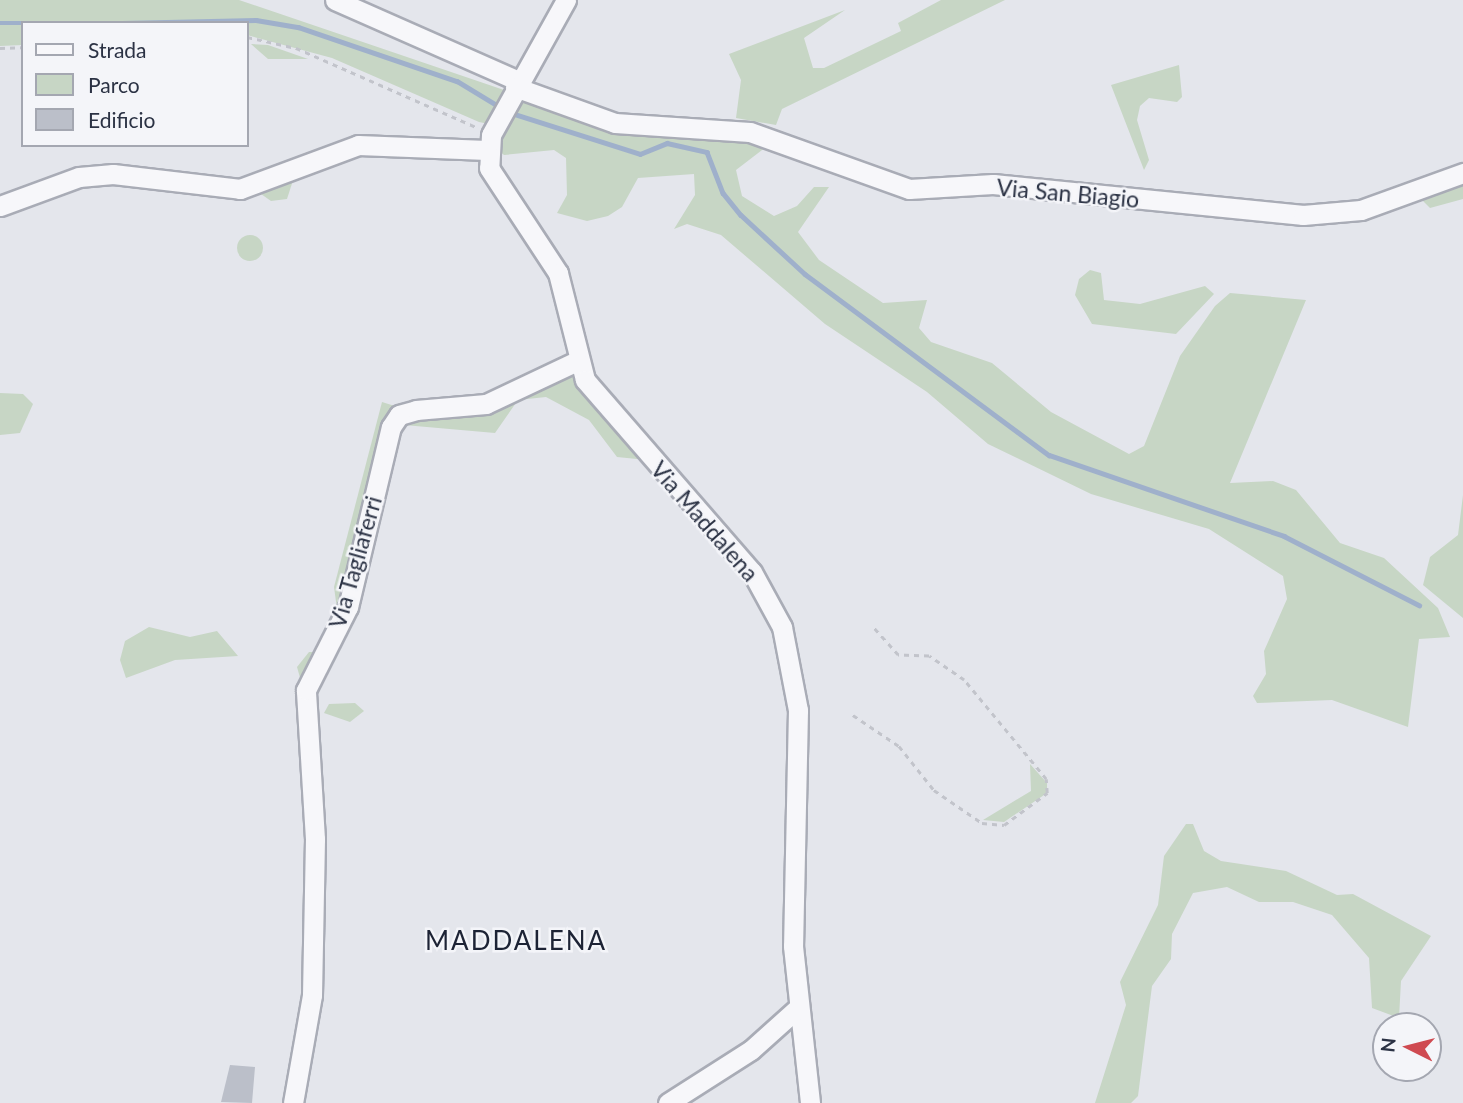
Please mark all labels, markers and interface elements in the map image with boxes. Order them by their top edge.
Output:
legend [21,21,248,147]
text: Strada [88,37,147,62]
text: Parco [88,72,140,97]
text: Edificio [88,107,155,132]
street label: Via San Biagio [996,173,1140,213]
street label: Via Maddalena [645,455,765,587]
street label: Via Tagliaferri [323,492,387,632]
district label: MADDALENA [426,925,606,957]
north arrow [1372,1012,1442,1082]
text: N [1375,1036,1400,1053]

